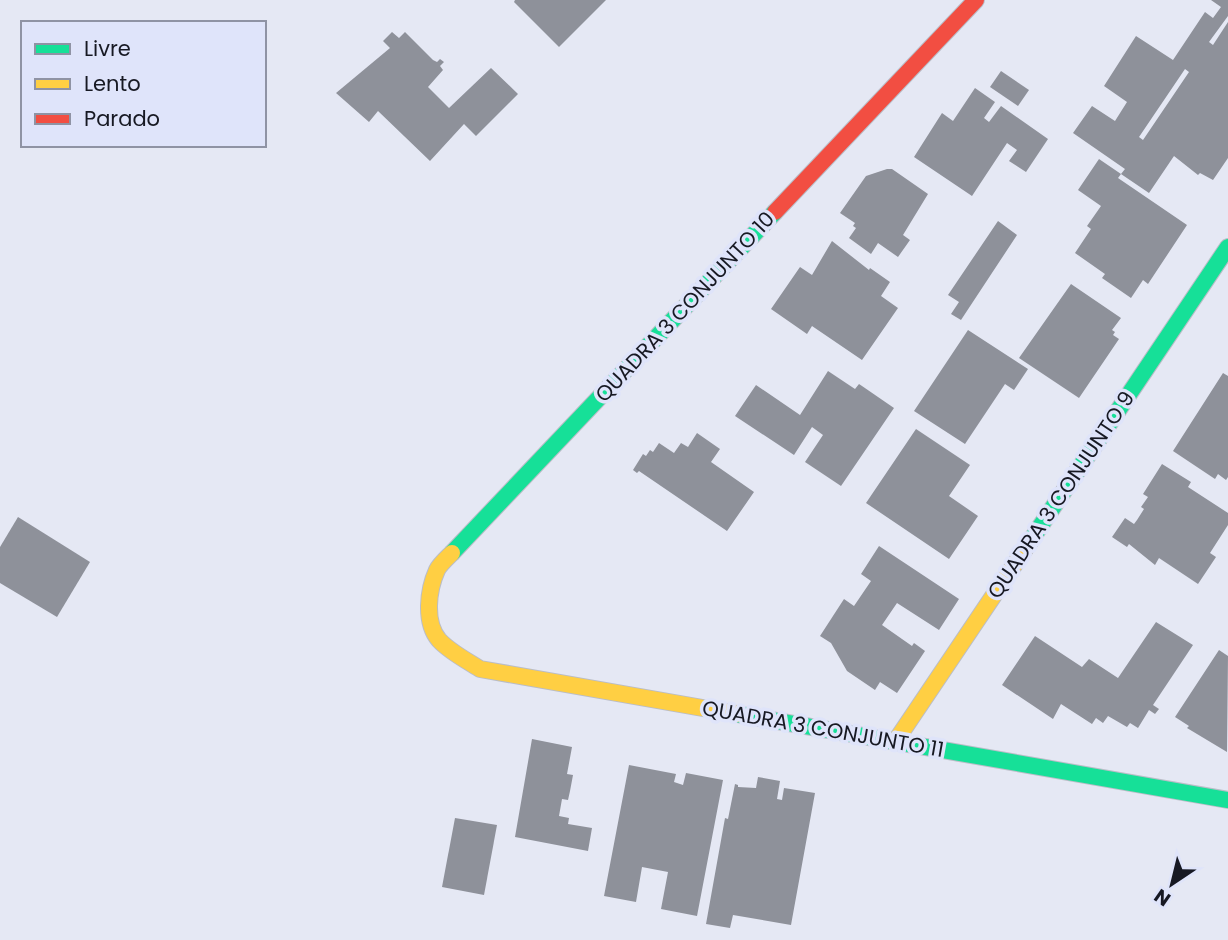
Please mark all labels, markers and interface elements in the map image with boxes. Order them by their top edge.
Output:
legend [21,21,266,147]
text: Livre [84,34,131,63]
text: Lento [84,69,141,98]
text: Parado [84,104,160,133]
street label: QUADRA 3 CONJUNTO 10 [588,205,781,408]
street label: QUADRA 3 CONJUNTO 9 [980,385,1141,604]
street label: QUADRA 3 CONJUNTO 11 [700,693,946,764]
north arrow [1137,849,1207,919]
text: N [1149,882,1176,913]

